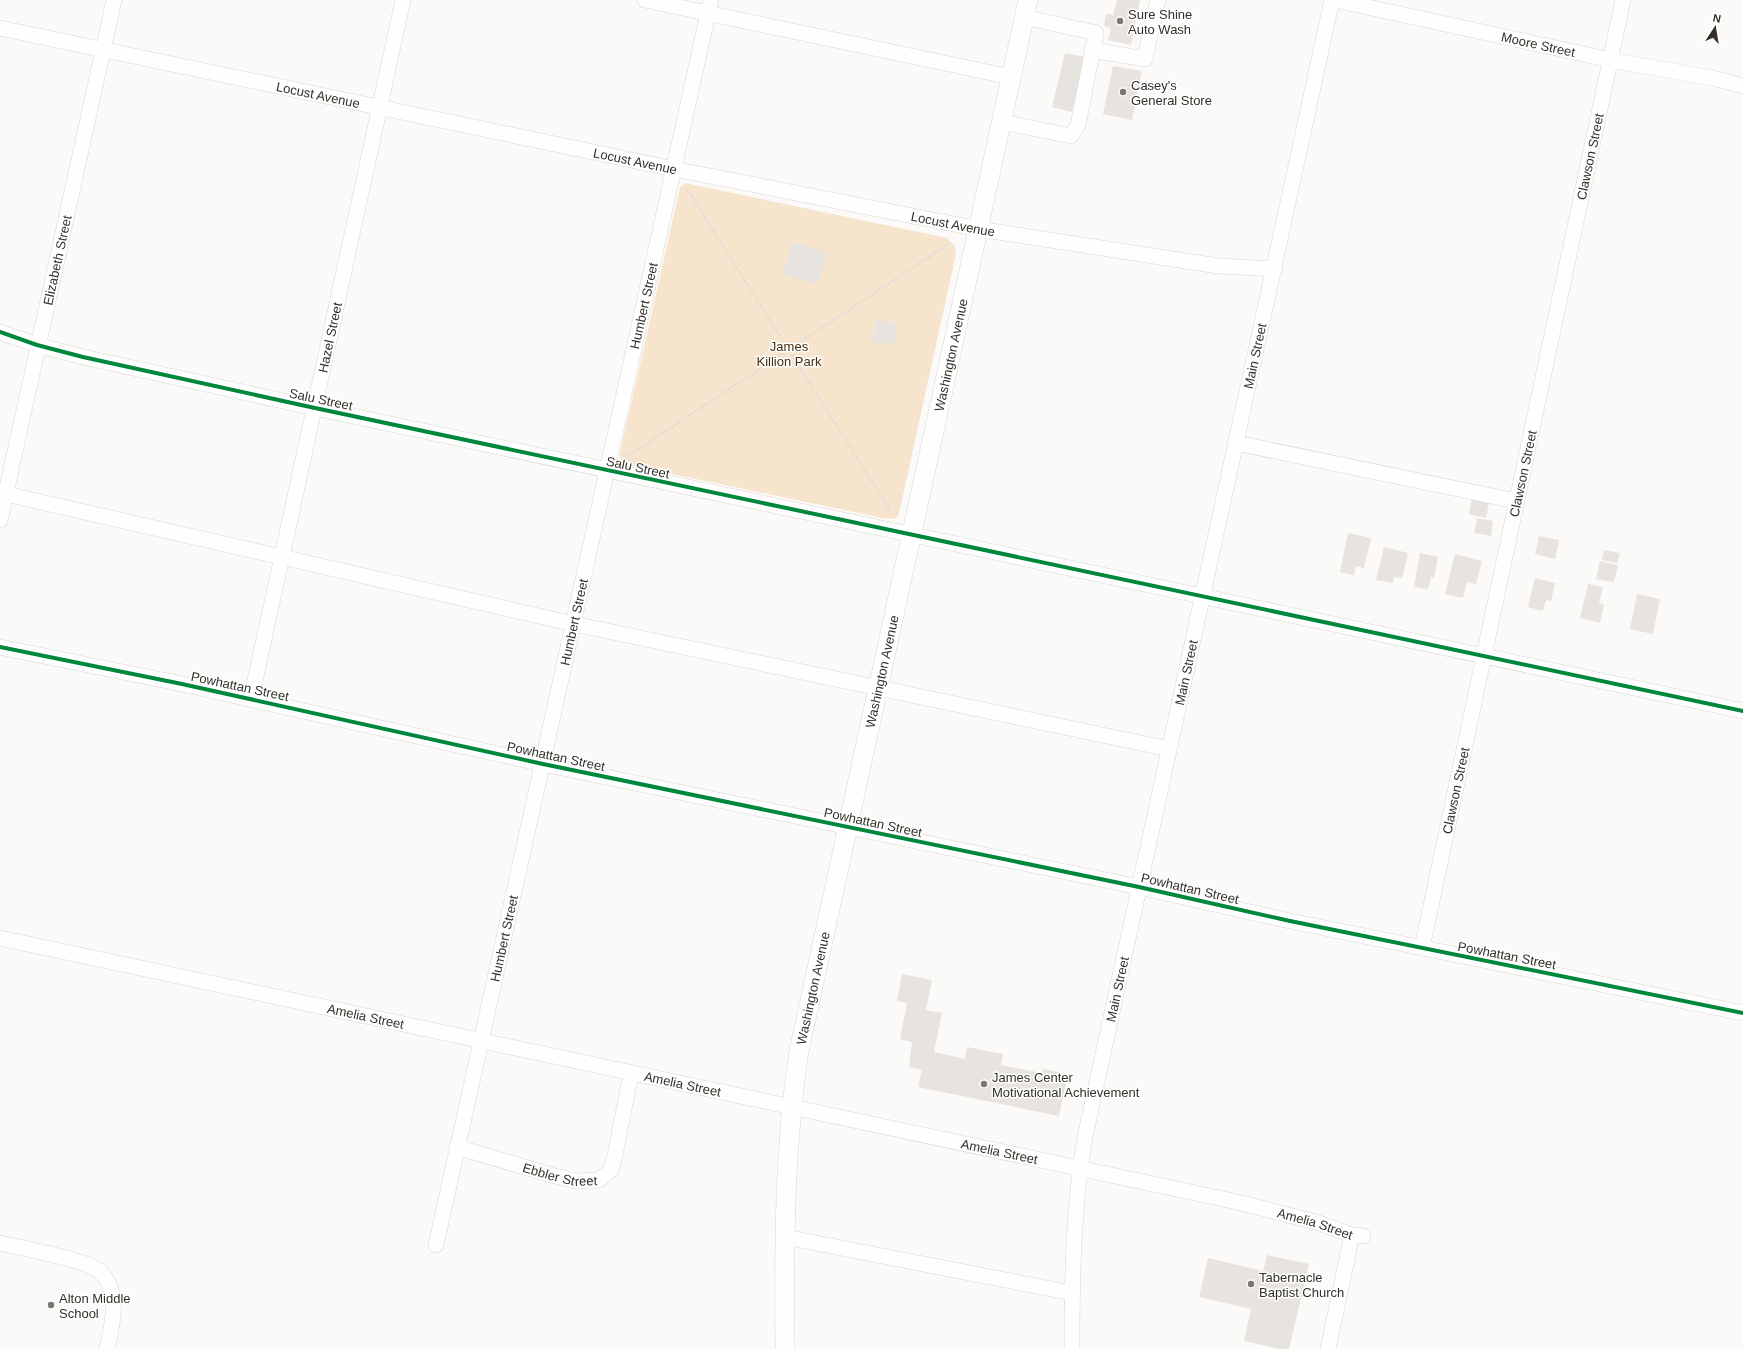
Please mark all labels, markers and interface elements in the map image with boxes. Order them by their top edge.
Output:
place label: Sure Shine Auto Wash [1128,7,1192,37]
north arrow [1695,8,1735,48]
text: N [1712,12,1722,25]
marker: Sure Shine Auto Wash [1115,16,1125,26]
street label: Moore Street [1500,29,1577,60]
place label: Casey's General Store [1131,78,1212,108]
street label: Locust Avenue [275,79,361,111]
marker: Casey's General Store [1118,87,1128,97]
street label: Clawson Street [1574,112,1607,201]
street label: Locust Avenue [592,145,678,177]
street label: Locust Avenue [910,209,996,239]
street label: Elizabeth Street [40,213,75,307]
street label: Humbert Street [627,261,661,350]
street label: Washington Avenue [932,297,971,413]
street label: Hazel Street [315,301,345,374]
street label: Main Street [1241,321,1270,390]
park label: James Killion Park [756,339,822,369]
street label: Salu Street [288,385,354,414]
street label: Clawson Street [1507,429,1540,518]
street label: Salu Street [605,453,671,482]
street label: Humbert Street [557,577,591,667]
street label: Washington Avenue [863,614,902,729]
street label: Main Street [1172,638,1201,707]
street label: Powhattan Street [190,669,291,704]
street label: Powhattan Street [506,739,607,774]
street label: Clawson Street [1439,746,1472,835]
street label: Powhattan Street [823,805,924,840]
street label: Powhattan Street [1140,870,1241,907]
street label: Humbert Street [487,893,521,983]
street label: Washington Avenue [794,930,833,1046]
street label: Powhattan Street [1457,939,1558,972]
street label: Main Street [1103,955,1132,1023]
street label: Amelia Street [326,1001,406,1032]
street label: Amelia Street [643,1069,723,1100]
place label: James Center Motivational Achievement [992,1070,1140,1100]
marker: James Center Motivational Achievement [979,1079,989,1089]
street label: Amelia Street [960,1136,1040,1167]
street label: Ebbler Street [521,1160,598,1189]
street label: Amelia Street [1276,1206,1355,1243]
place label: Tabernacle Baptist Church [1259,1270,1344,1300]
marker: Tabernacle Baptist Church [1246,1279,1256,1289]
place label: Alton Middle School [59,1291,131,1321]
marker: Alton Middle School [46,1300,56,1310]

